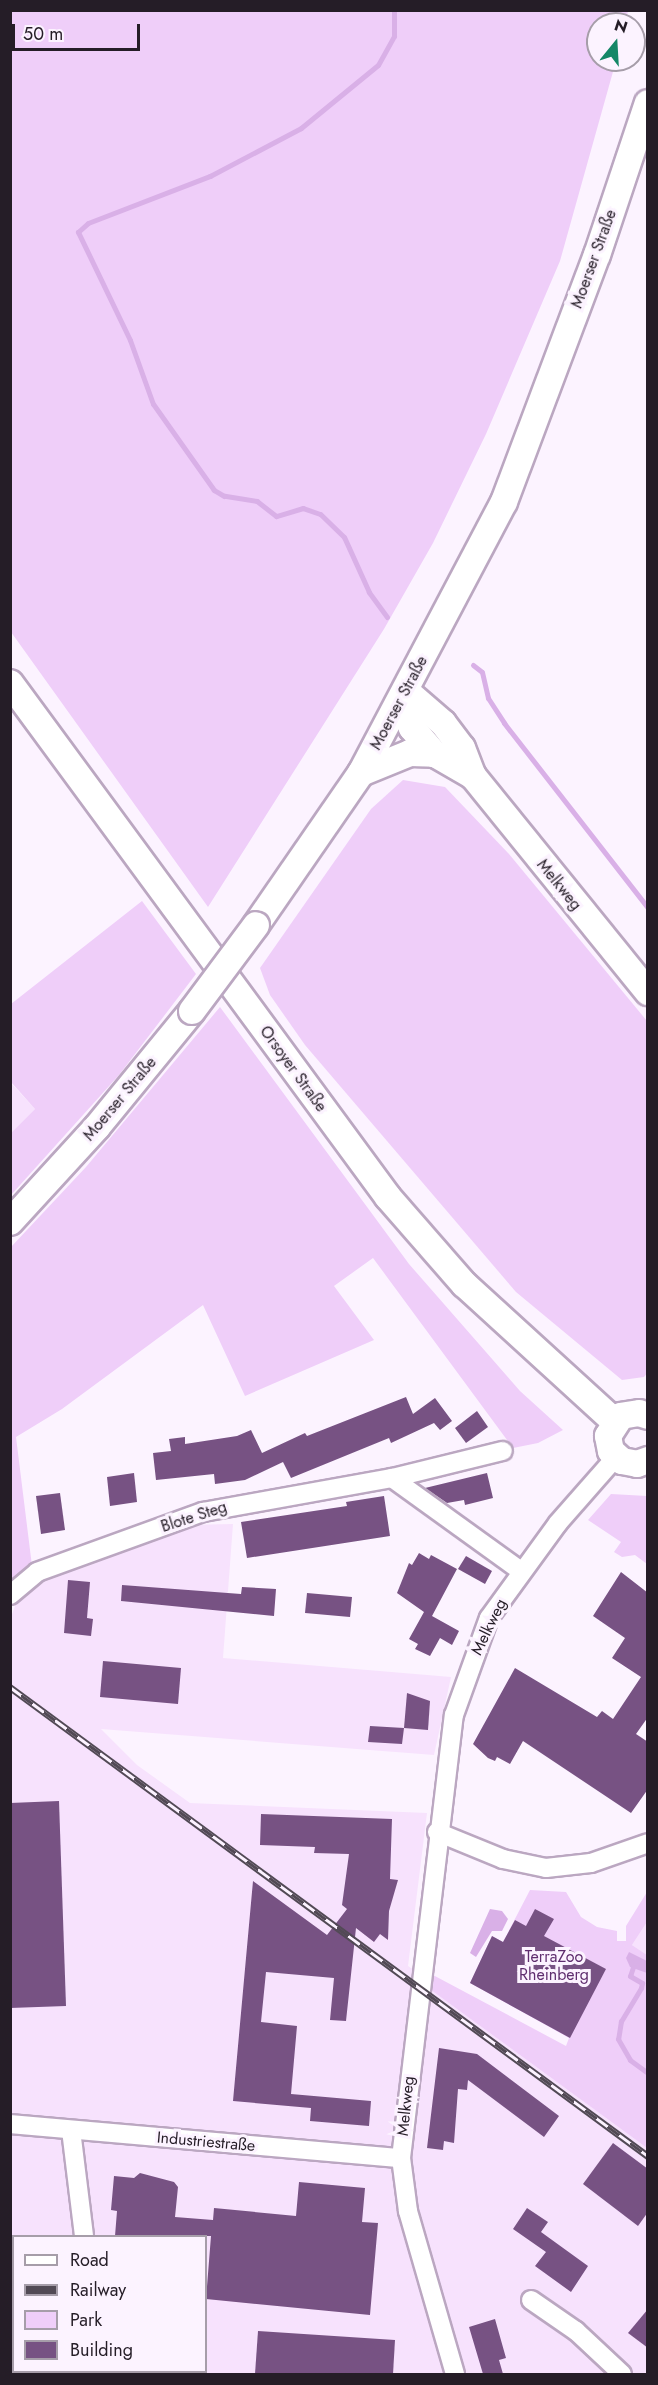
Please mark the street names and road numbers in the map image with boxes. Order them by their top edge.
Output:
street label: Moerser Straße [567,207,621,311]
street label: Moerser Straße [366,653,432,753]
street label: Melkweg [533,856,585,914]
street label: Orsoyer Straße [255,1022,331,1116]
street label: Moerser Straße [79,1053,161,1145]
street label: Blote Steg [159,1497,229,1537]
street label: Melkweg [467,1596,511,1658]
street label: Melkweg [393,2075,419,2137]
street label: Industriestraße [156,2128,256,2156]

